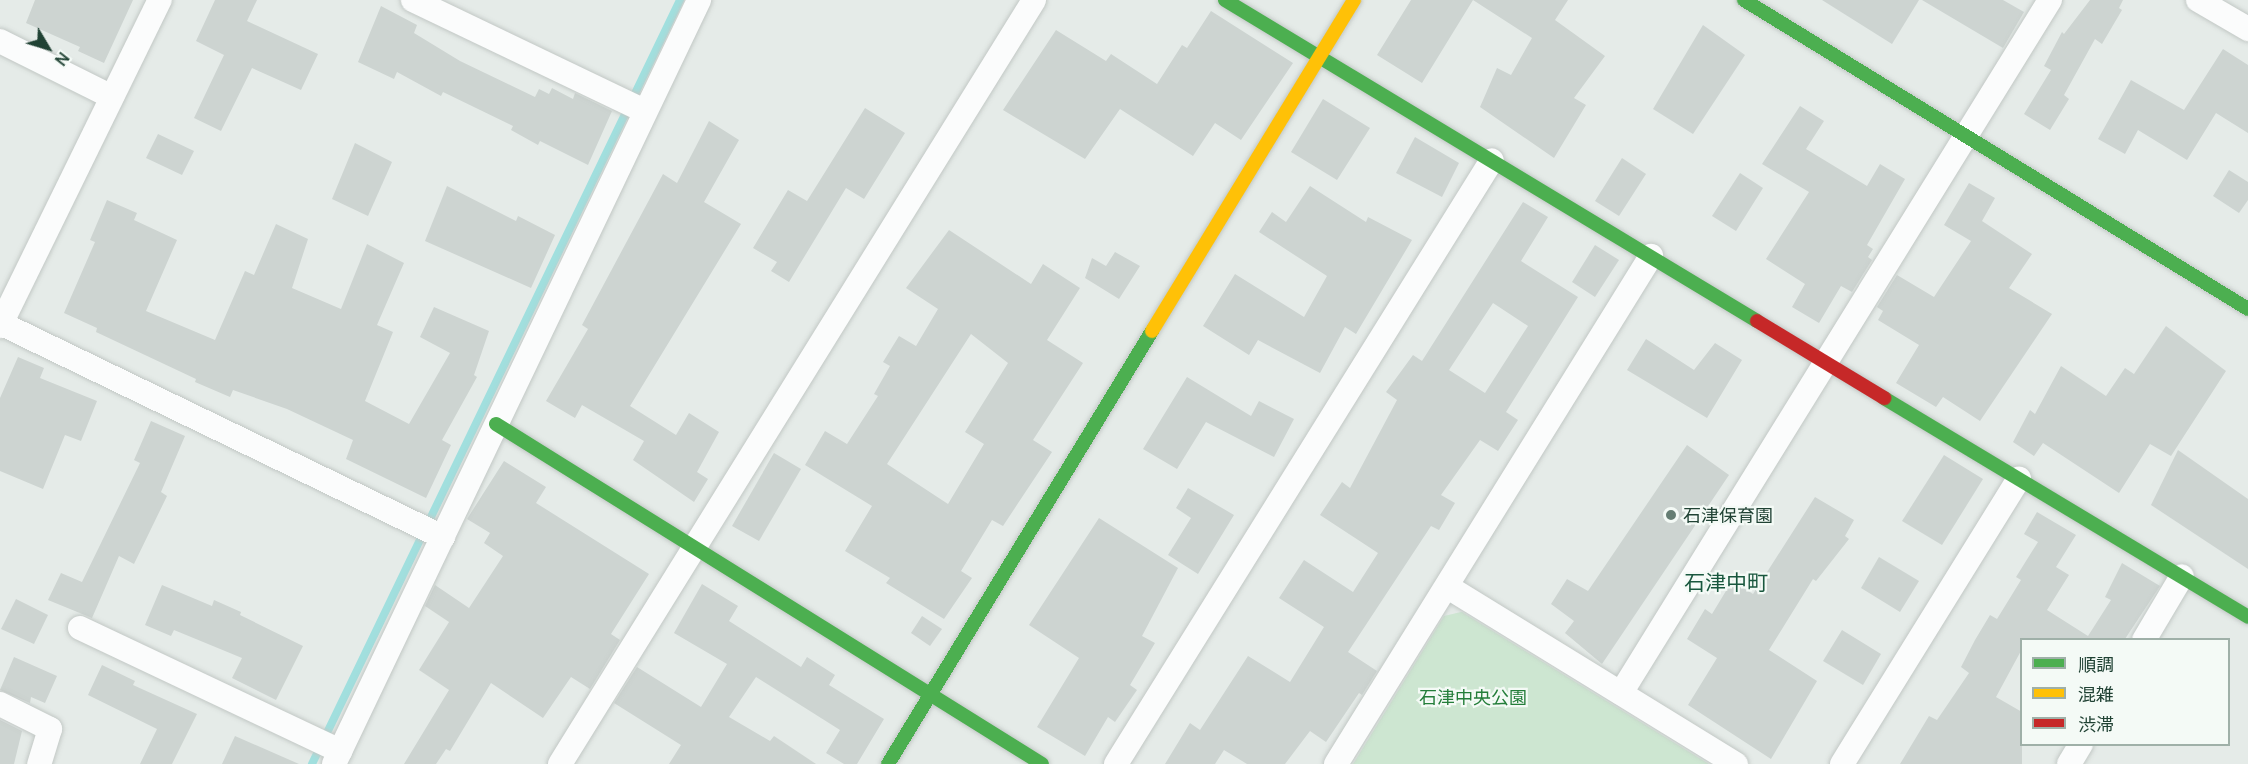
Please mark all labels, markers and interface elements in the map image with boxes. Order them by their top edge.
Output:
north arrow [18,18,78,78]
text: N [50,48,74,70]
place label: 石津保育園 [1683,504,1773,526]
marker: 石津保育園 [1664,508,1678,522]
district label: 石津中町 [1684,569,1768,595]
legend [2020,638,2230,746]
text: 順調 [2078,652,2114,676]
text: 混雑 [2078,682,2114,706]
park label: 石津中央公園 [1419,686,1527,708]
text: 渋滞 [2078,712,2114,736]

